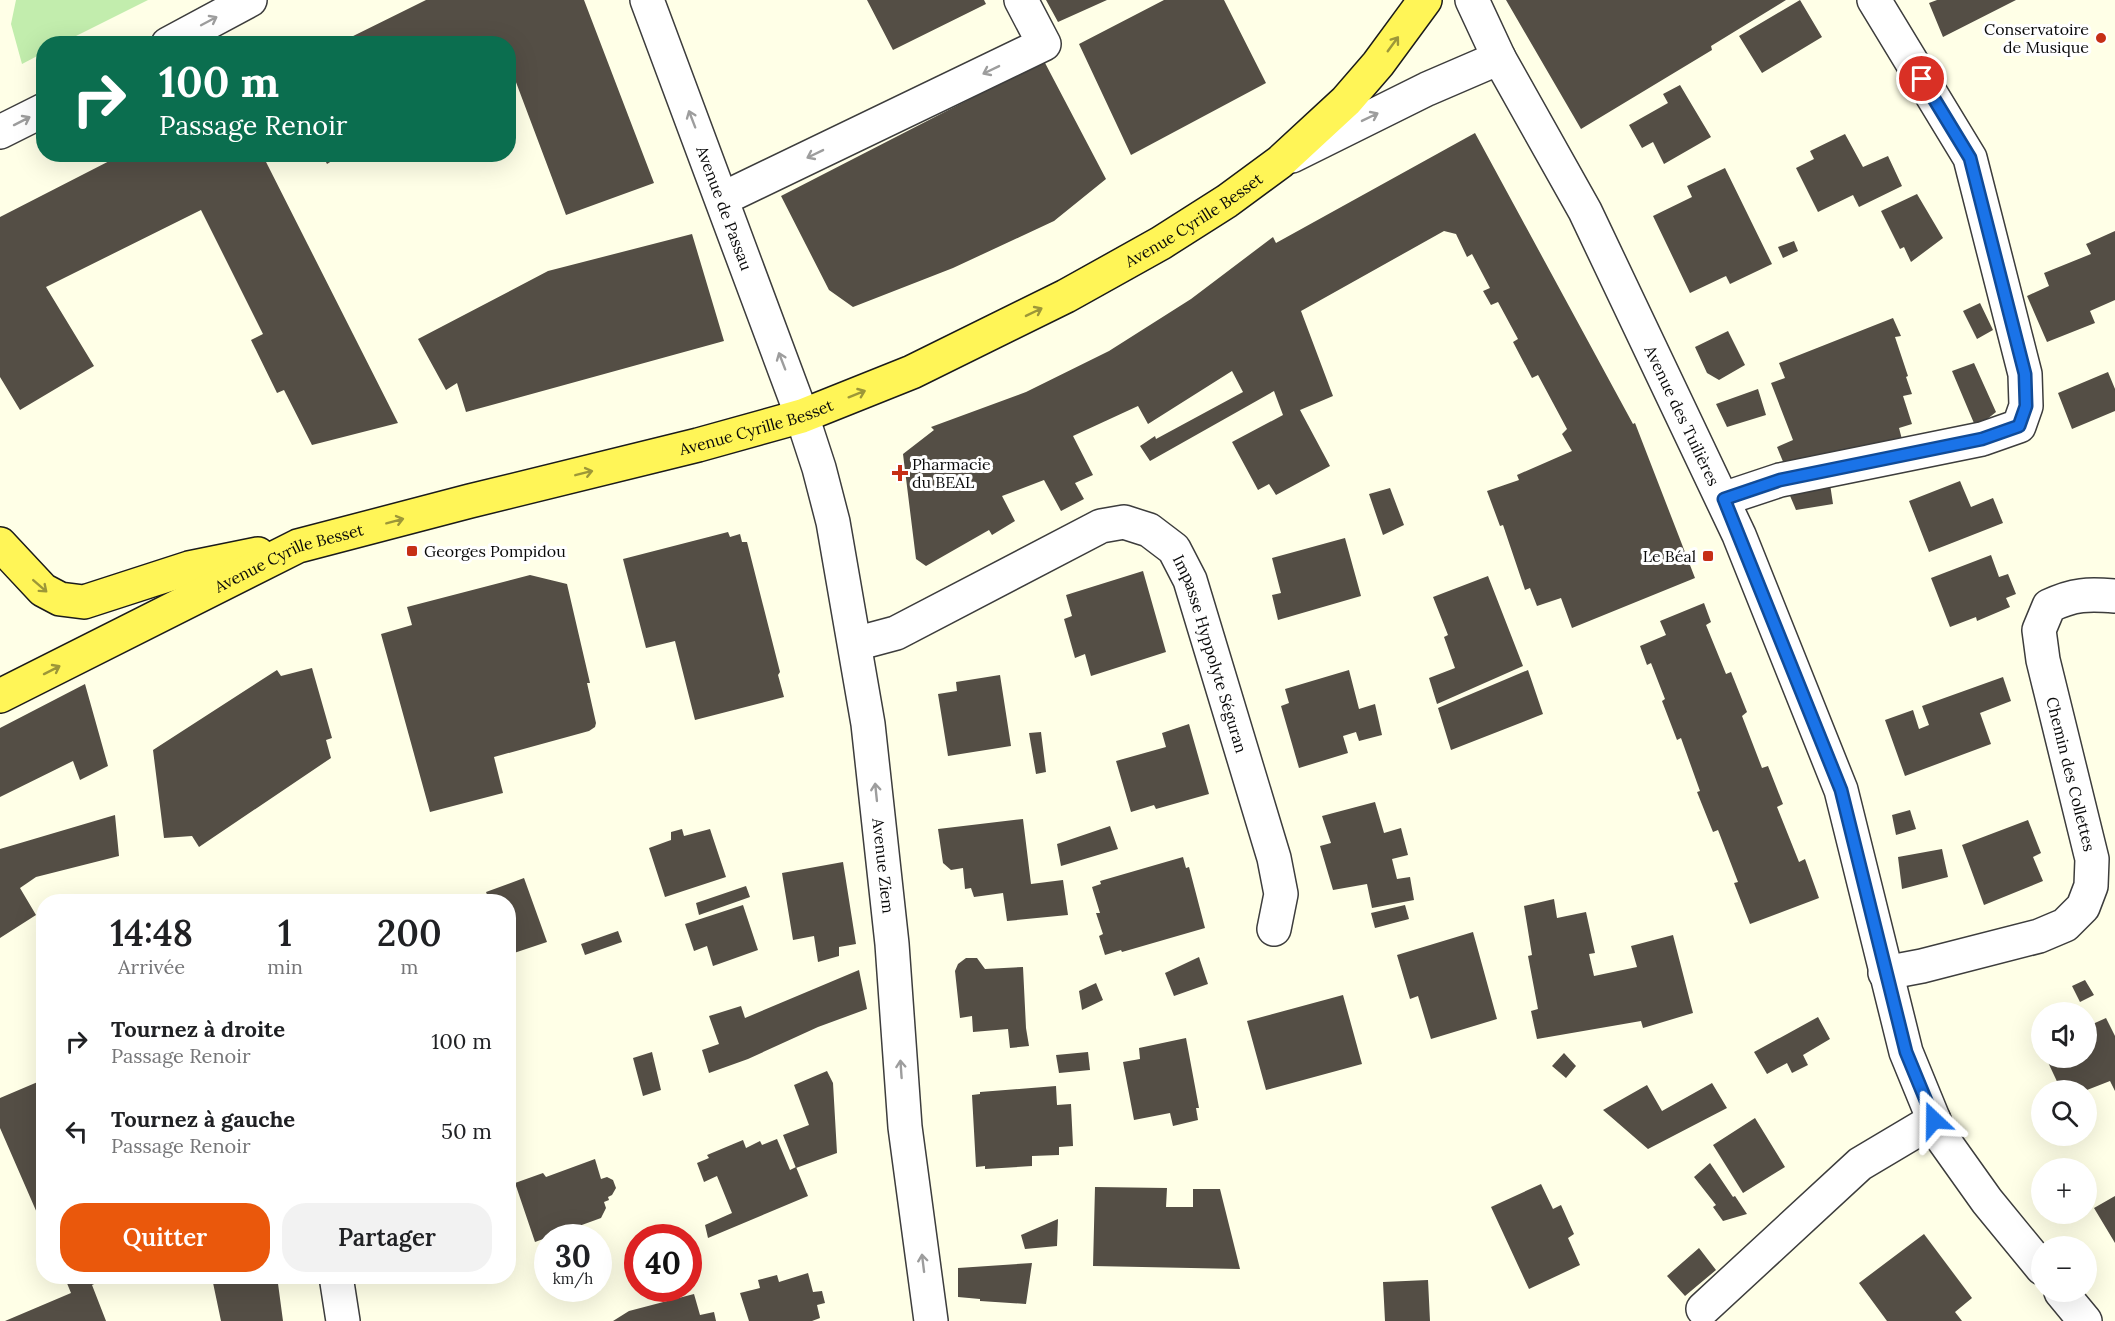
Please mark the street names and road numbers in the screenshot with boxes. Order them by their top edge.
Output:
street label: Avenue de Passau [692,142,757,274]
street label: Avenue Cyrille Besset [1120,168,1267,272]
street label: Avenue des Tuilières [1640,341,1724,489]
street label: Avenue Cyrille Besset [676,394,837,459]
street label: Avenue Cyrille Besset [210,519,366,597]
street label: Impasse Hyppolyte Séguran [1169,551,1252,756]
street label: Chemin des Collettes [2042,695,2100,853]
street label: Avenue Ziem [868,816,899,914]

